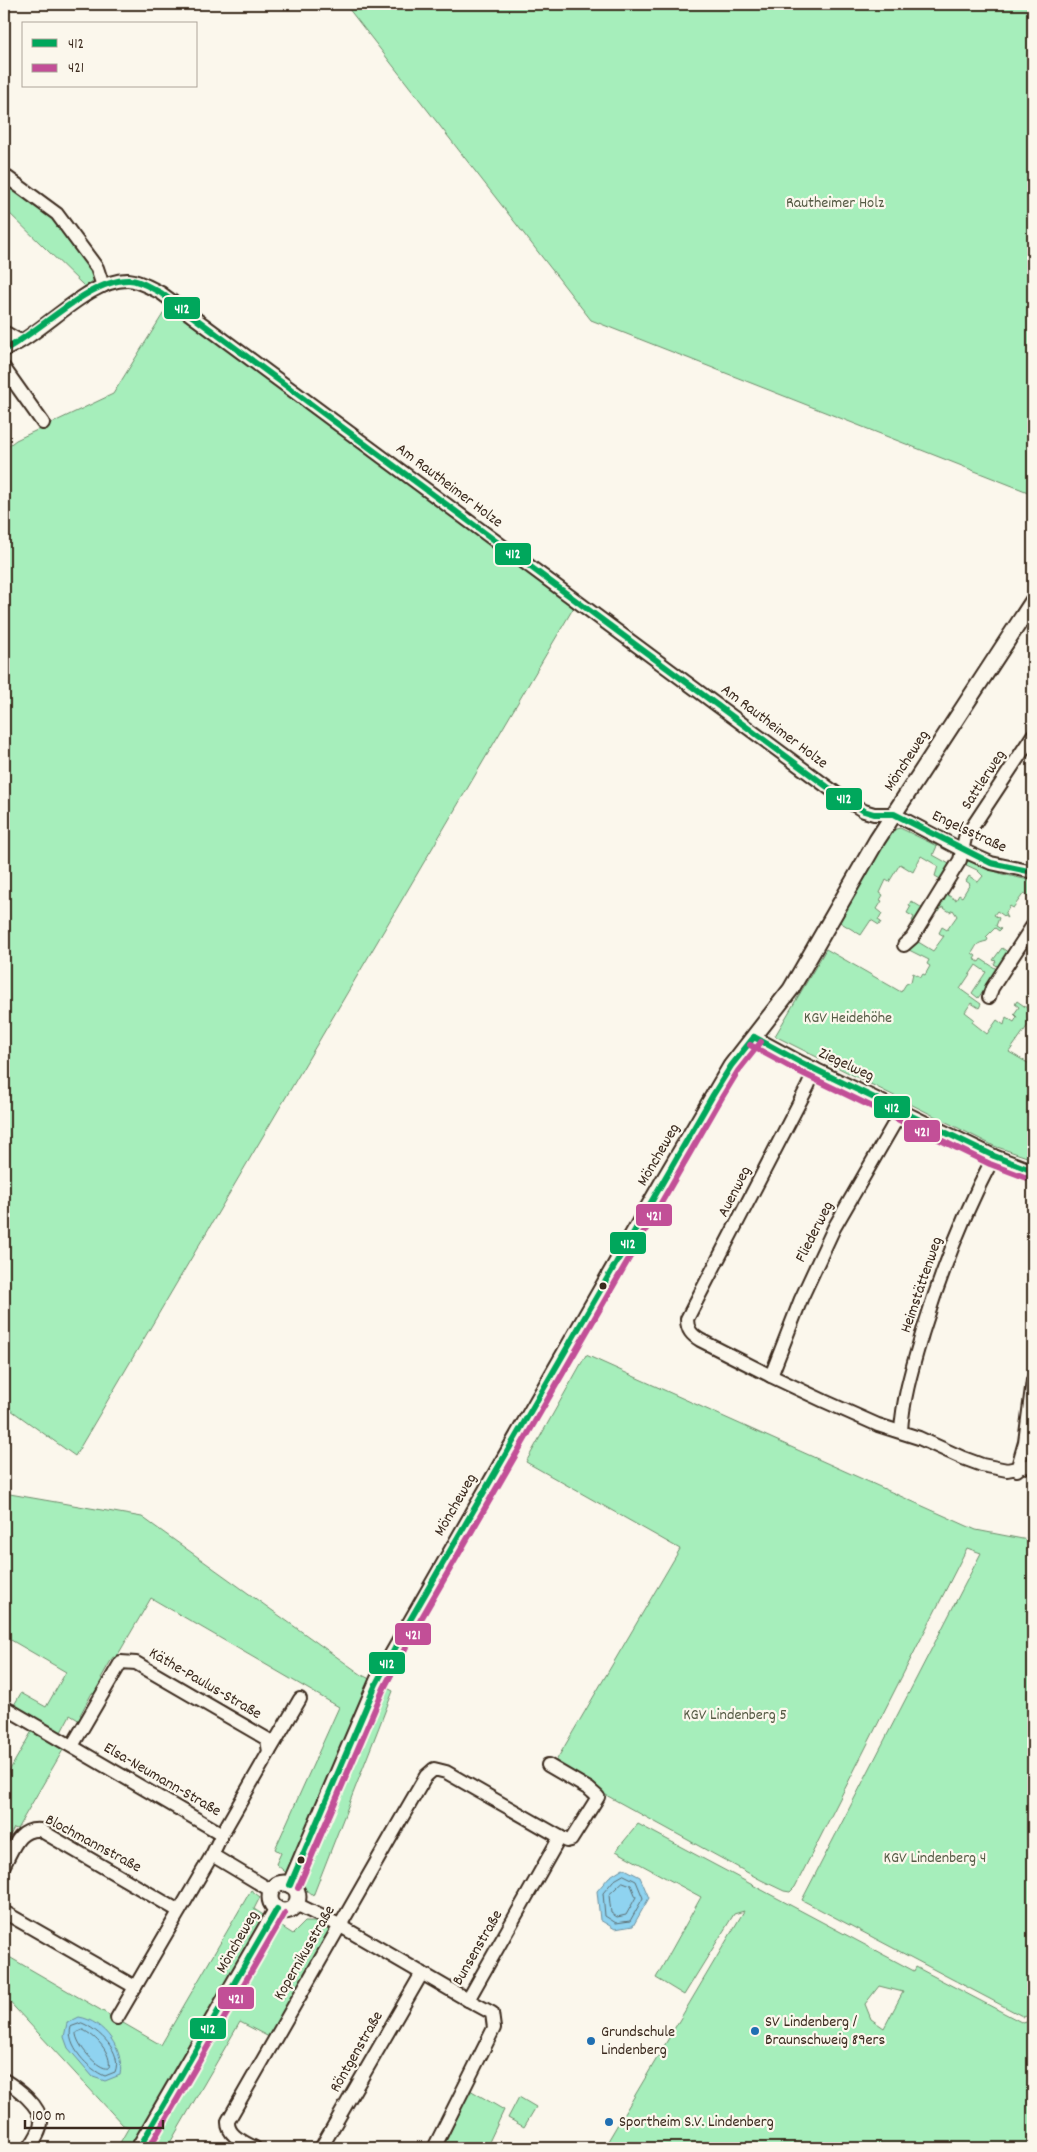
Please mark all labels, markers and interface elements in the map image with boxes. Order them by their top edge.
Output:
legend [22,22,198,88]
text: 412 [68,34,84,56]
text: 421 [68,58,84,80]
park label: Rautheimer Holz [786,192,884,215]
line badge: 412 [163,296,201,320]
text: 412 [175,300,190,320]
street label: Am Rautheimer Holze [391,438,507,534]
line badge: 412 [494,542,532,566]
text: 412 [506,545,521,565]
street label: Am Rautheimer Holze [716,679,832,775]
street label: Möncheweg [879,726,935,796]
street label: Sattlerweg [956,745,1012,815]
line badge: 412 [825,787,863,811]
text: 412 [837,790,852,810]
street label: Engelsstraße [928,805,1010,859]
park label: KGV Heidehöhe [804,1007,892,1030]
street label: Ziegelweg [814,1042,878,1088]
line badge: 412 [873,1095,911,1119]
text: 412 [885,1099,900,1119]
street label: Möncheweg [632,1119,686,1191]
line badge: 421 [903,1119,941,1143]
text: 421 [915,1123,930,1143]
street label: Auenweg [712,1163,758,1221]
street label: Fliederweg [790,1197,840,1267]
line badge: 421 [635,1203,673,1227]
text: 421 [647,1207,662,1227]
line badge: 412 [609,1231,647,1255]
street label: Heimstättenweg [895,1234,949,1336]
text: 412 [621,1235,636,1255]
unlabelled marker [598,1281,608,1291]
street label: Möncheweg [429,1469,483,1541]
line badge: 421 [394,1622,432,1646]
text: 421 [406,1626,421,1646]
street label: Käthe-Paulus-Straße [144,1642,266,1726]
line badge: 412 [368,1651,406,1675]
text: 412 [380,1655,395,1675]
park label: KGV Lindenberg 5 [683,1704,787,1727]
street label: Elsa-Neumann-Straße [99,1737,225,1823]
street label: Blochmannstraße [41,1809,145,1879]
park label: KGV Lindenberg 4 [884,1847,986,1870]
unlabelled marker [296,1855,306,1865]
street label: Kopernikusstraße [269,1901,341,2005]
street label: Möncheweg [211,1906,265,1978]
street label: Bunsenstraße [447,1906,509,1990]
line badge: 421 [217,1986,255,2010]
text: 421 [229,1990,244,2010]
street label: Röntgenstraße [324,2007,390,2097]
place label: SV Lindenberg / Braunschweig 89ers [765,2011,885,2052]
line badge: 412 [189,2017,227,2040]
text: 412 [201,2020,216,2040]
place label: Grundschule Lindenberg [601,2021,675,2062]
marker: SV Lindenberg / Braunschweig 89ers [749,2025,761,2037]
marker: Grundschule Lindenberg [585,2035,597,2047]
scale bar [25,2097,162,2129]
text: 100 m [32,2106,65,2128]
place label: Sportheim S.V. Lindenberg [619,2111,774,2134]
marker: Sportheim S.V. Lindenberg [603,2116,615,2128]

